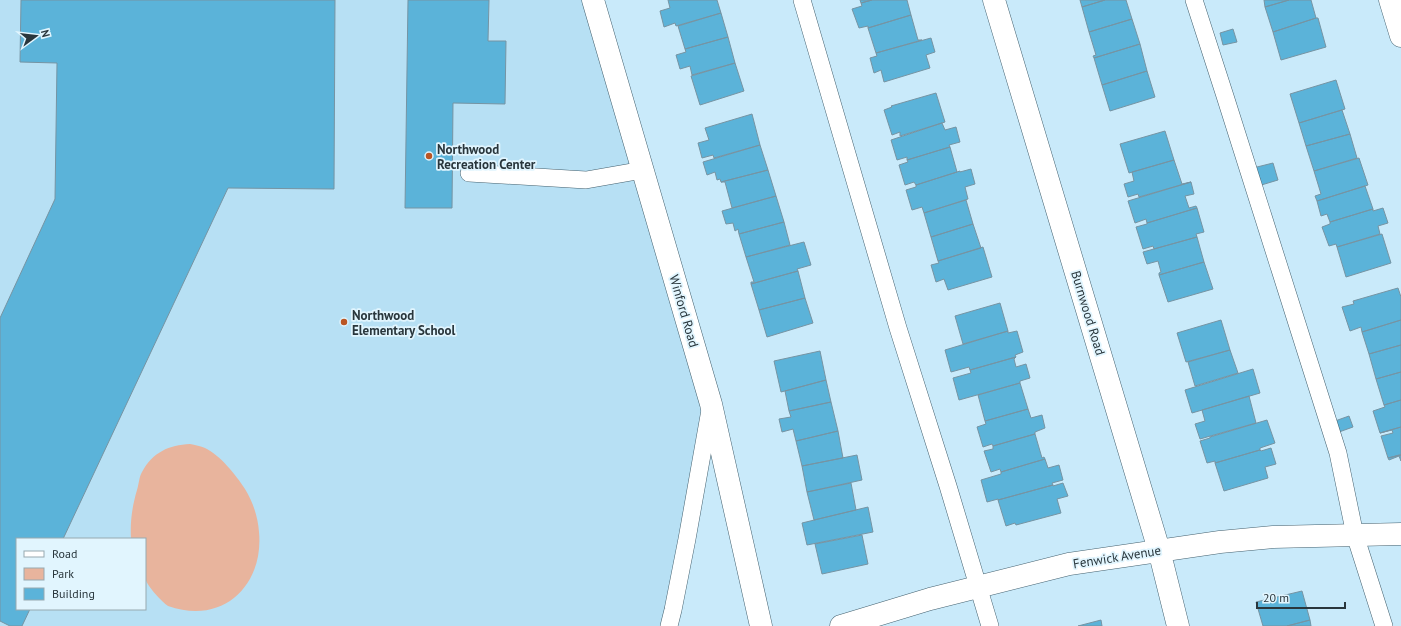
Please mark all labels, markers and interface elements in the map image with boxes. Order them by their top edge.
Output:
north arrow [16,16,56,56]
text: N [38,28,53,39]
place label: Northwood Recreation Center [437,141,536,173]
marker: Northwood Recreation Center [424,151,434,161]
street label: Burnwood Road [1067,269,1109,357]
street label: Winford Road [666,273,702,349]
place label: Northwood Elementary School [352,307,456,339]
marker: Northwood Elementary School [339,317,349,327]
legend [16,538,146,610]
street label: Fenwick Avenue [1072,542,1162,572]
text: Road [52,546,77,561]
text: Park [52,566,74,581]
scale bar [1257,584,1345,610]
text: Building [52,586,95,601]
text: 20 m [1263,590,1289,605]

